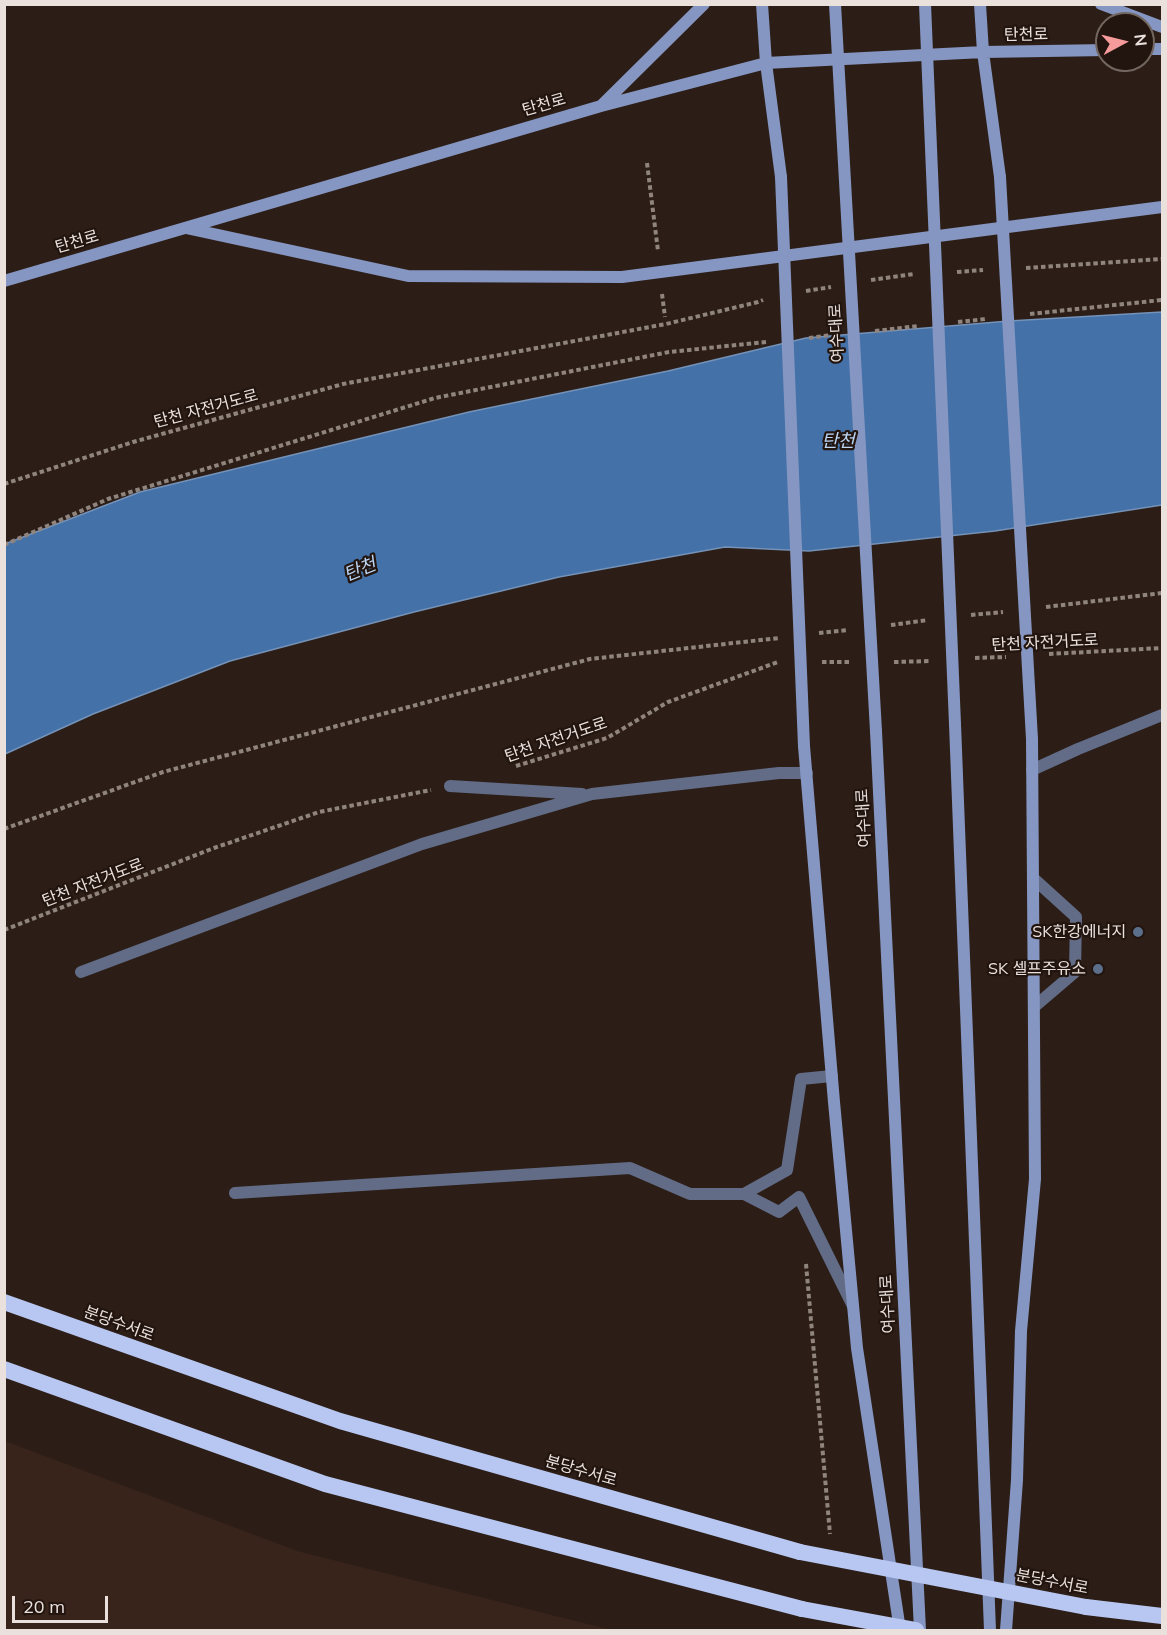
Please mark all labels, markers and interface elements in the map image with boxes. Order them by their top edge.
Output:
north arrow [1095,12,1155,72]
street label: 탄천로 [1004,25,1048,45]
text: N [1130,33,1152,47]
street label: 탄천로 [520,90,568,120]
street label: 탄천로 [53,227,101,257]
street label: 여수대로 [826,303,848,363]
street label: 탄천 자전거도로 [152,386,260,432]
water label: 탄천 [821,431,855,453]
water label: 탄천 [341,554,379,586]
street label: 탄천 자전거도로 [991,631,1099,655]
street label: 탄천 자전거도로 [502,713,610,767]
street label: 여수대로 [853,788,875,848]
street label: 탄천 자전거도로 [40,855,146,911]
place label: SK한강에너지 [1032,922,1126,942]
marker: SK한강에너지 [1131,925,1145,939]
place label: SK 셀프주유소 [988,959,1086,979]
marker: SK 셀프주유소 [1091,962,1105,976]
street label: 여수대로 [877,1274,899,1334]
street label: 분당수서로 [81,1302,157,1346]
street label: 분당수서로 [543,1452,619,1490]
street label: 분당수서로 [1014,1566,1090,1598]
scale bar [15,1584,111,1622]
text: 20 m [23,1595,65,1618]

